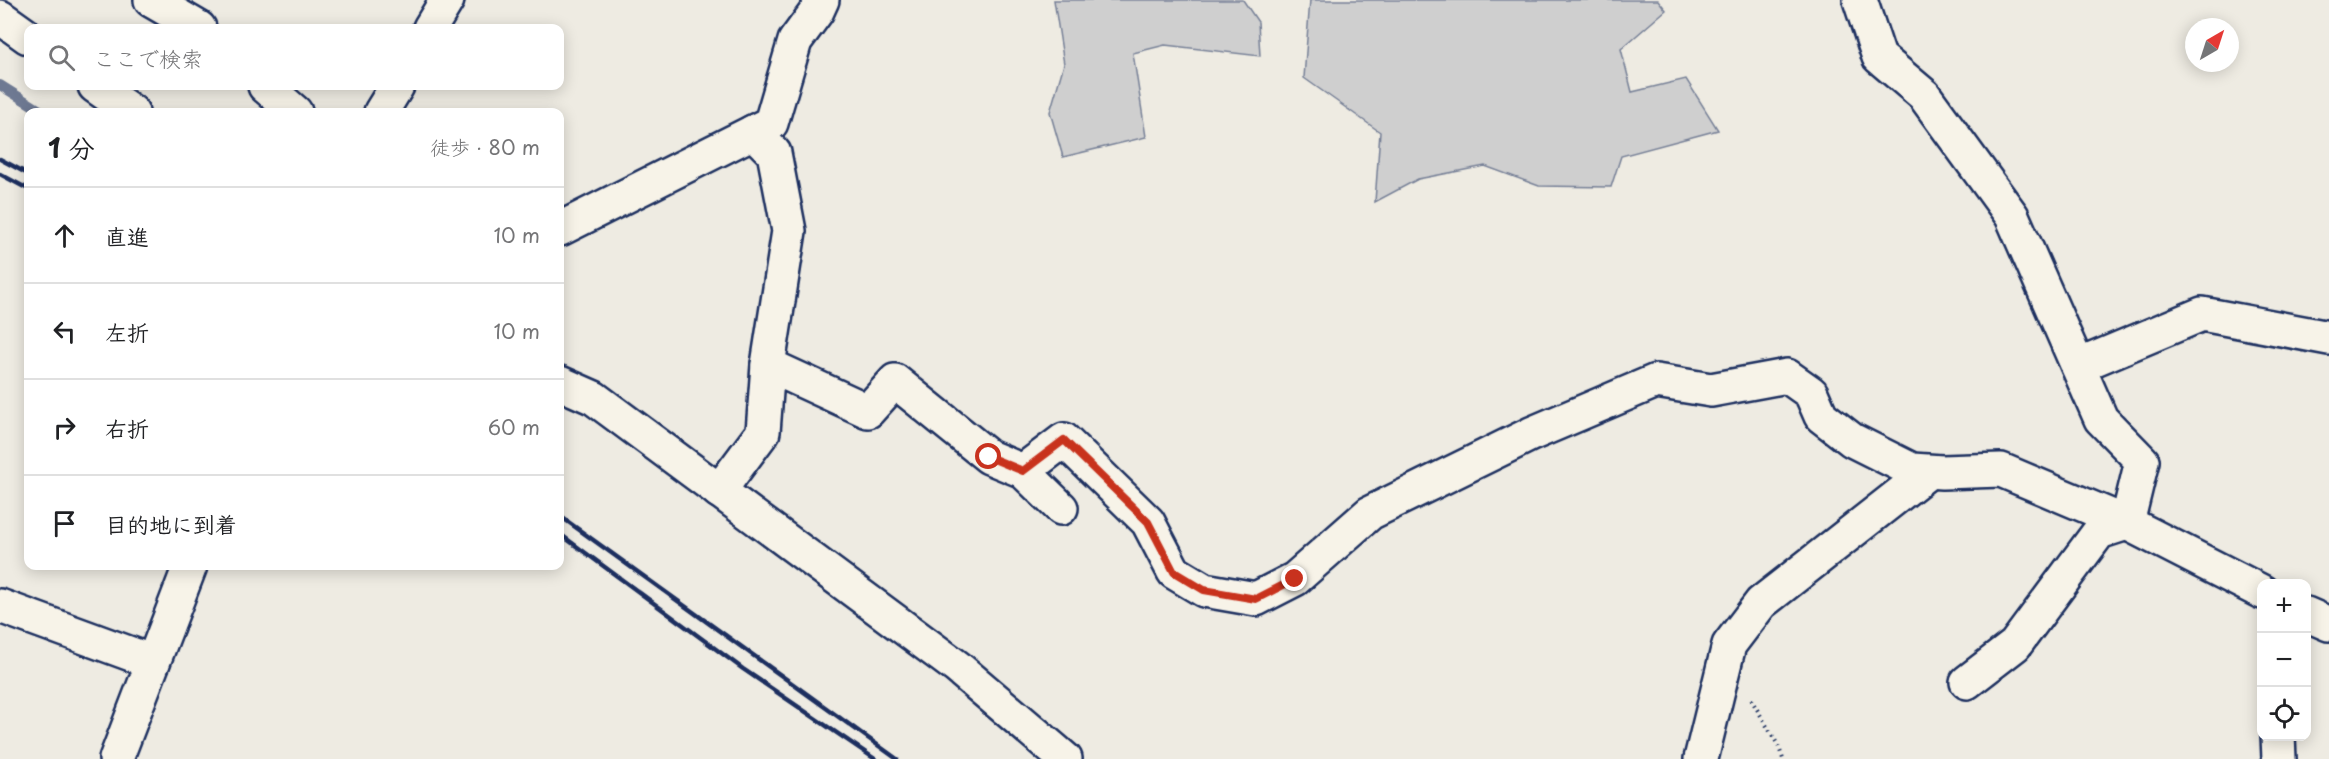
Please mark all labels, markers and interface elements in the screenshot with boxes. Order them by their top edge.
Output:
north arrow [2185,18,2239,72]
search box [24,24,564,90]
icon: search [45,41,78,74]
text: ここで検索 [93,41,203,74]
text: 1 分 [48,128,95,167]
text: 徒歩 · 80 m [430,132,540,162]
icon: ahead [48,219,81,252]
text: 直進 [105,219,149,252]
text: 10 m [493,220,540,250]
icon: left [48,315,81,348]
text: 左折 [105,315,149,348]
text: 10 m [493,316,540,346]
icon: right [48,411,81,444]
text: 右折 [105,411,149,444]
text: 60 m [488,412,540,442]
route start [975,443,1001,469]
icon: arrive [48,507,81,540]
text: 目的地に到着 [105,507,237,540]
route end [1281,565,1307,591]
map controls [2257,579,2311,741]
button: + [2257,579,2311,633]
button: − [2257,633,2311,687]
button: locate [2257,687,2311,741]

